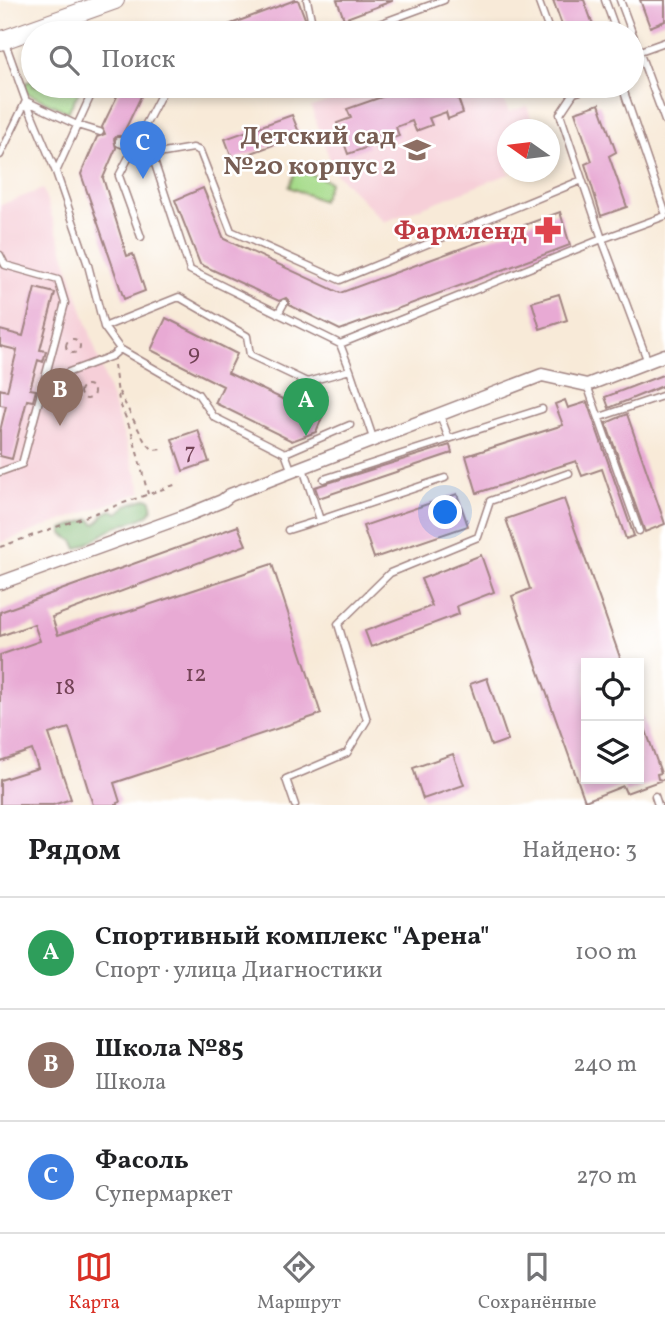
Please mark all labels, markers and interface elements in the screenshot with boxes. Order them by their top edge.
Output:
search box [21,21,644,98]
icon: search [45,41,83,79]
text: Поиск [101,42,175,78]
place label: Детский сад №20 корпус 2 [223,119,396,185]
north arrow [497,119,560,182]
pin: C [120,121,166,179]
school or university icon: Детский сад №20 корпус 2 [402,135,432,165]
place label: Фармленд [394,214,527,250]
pharmacy icon: Фармленд [533,215,563,245]
house number: 9 [188,338,200,370]
pin: B [37,368,83,426]
pin: A [283,378,329,436]
house number: 7 [184,437,196,469]
your location [428,495,462,529]
map controls [581,658,644,784]
button: locate [581,658,644,721]
house number: 12 [185,659,207,691]
house number: 18 [55,672,75,704]
button: layers [581,721,644,784]
text: Рядом [28,830,121,872]
text: Найдено: 3 [522,835,637,867]
text: Спортивный комплекс "Арена" [95,919,490,955]
text: A [43,937,59,969]
text: 100 m [575,937,637,969]
text: Спорт · улица Диагностики [95,955,383,987]
text: Школа №85 [95,1031,244,1067]
text: B [43,1049,59,1081]
text: 240 m [573,1049,637,1081]
text: Школа [95,1067,166,1099]
text: Фасоль [95,1143,189,1179]
text: C [44,1161,58,1193]
text: 270 m [576,1161,637,1193]
text: Супермаркет [95,1179,233,1211]
tab: Карта [69,1248,120,1316]
tab: Маршрут [257,1248,341,1316]
tab: Сохранённые [478,1248,596,1316]

